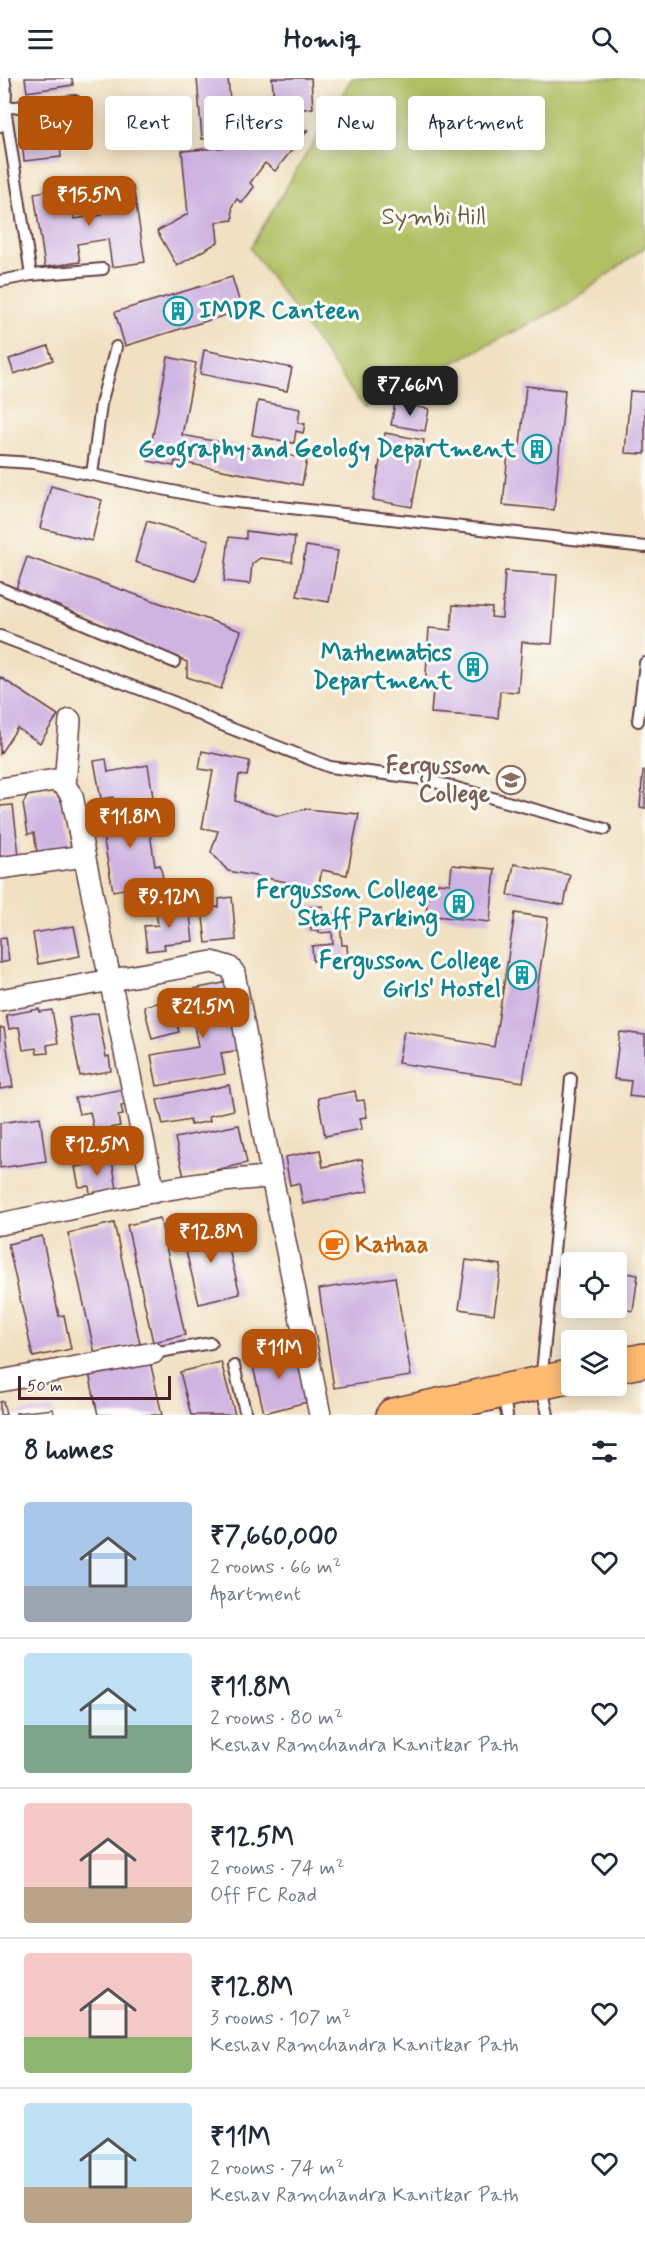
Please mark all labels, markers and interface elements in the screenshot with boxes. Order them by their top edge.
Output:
text: Homiq [284,22,361,57]
icon: menu [24,23,57,56]
icon: search [588,23,621,56]
chip: Buy [18,96,93,150]
chip: Rent [105,96,192,150]
chip: Filters [204,96,304,150]
chip: New [316,96,396,150]
chip: Apartment [408,96,545,150]
pin: ₹15.5M [40,176,138,227]
text: ₹15.5M [57,182,121,209]
park label: Symbi Hill [382,202,486,233]
building icon: IMDR Canteen [162,295,194,327]
place label: IMDR Canteen [199,296,360,327]
pin: ₹7.66M [361,366,459,417]
text: ₹7.66M [377,372,443,399]
building icon: Geography and Geology Department [521,433,553,465]
place label: Geography and Geology Department [138,434,517,468]
place label: Mathematics Department [313,638,453,697]
building icon: Mathematics Department [457,651,489,683]
place label: Fergusson College [386,751,491,811]
school or university icon: Fergusson College [495,764,527,796]
pin: ₹11.8M [81,798,179,849]
text: ₹11.8M [99,804,161,831]
place label: Fergusson College Staff Parking [256,875,439,937]
pin: ₹9.12M [120,878,218,929]
text: ₹9.12M [138,884,200,911]
building icon: Fergusson College Staff Parking [443,888,475,920]
place label: Fergusson College Girls' Hostel [319,946,502,1005]
building icon: Fergusson College Girls' Hostel [506,959,538,991]
pin: ₹21.5M [154,988,252,1039]
text: ₹21.5M [171,994,235,1021]
pin: ₹12.5M [48,1126,146,1177]
text: ₹12.5M [65,1132,129,1159]
pin: ₹12.8M [162,1213,260,1264]
text: ₹12.8M [179,1219,243,1246]
cafe icon: Kathaa [318,1229,350,1261]
place label: Kathaa [355,1230,429,1261]
map controls [561,1252,627,1396]
button: locate [561,1252,627,1318]
pin: ₹11M [243,1329,315,1380]
button: layers [561,1330,627,1396]
text: ₹11M [256,1335,302,1362]
scale bar [18,1373,171,1400]
text: 50 m [27,1376,63,1397]
text: 8 homes [24,1434,114,1468]
icon: filters [588,1435,621,1468]
text: ₹7,660,000 [210,1520,338,1554]
icon: home [72,1526,144,1598]
icon: heart [588,1546,621,1579]
text: 2 rooms · 66 m² [210,1554,341,1581]
text: Apartment [210,1581,301,1608]
text: ₹11.8M [210,1671,291,1705]
icon: home [72,1677,144,1749]
icon: heart [588,1697,621,1730]
text: 2 rooms · 80 m² [210,1705,343,1732]
text: Keshav Ramchandra Kanitkar Path [210,1732,519,1759]
text: ₹12.5M [210,1821,294,1855]
icon: home [72,1827,144,1899]
icon: heart [588,1847,621,1880]
text: 2 rooms · 74 m² [210,1855,344,1882]
text: Off FC Road [210,1882,317,1909]
text: ₹12.8M [210,1971,293,2005]
icon: home [72,1977,144,2049]
icon: heart [588,1997,621,2030]
text: 3 rooms · 107 m² [210,2005,351,2032]
text: Keshav Ramchandra Kanitkar Path [210,2032,519,2059]
text: ₹11M [210,2121,270,2155]
icon: home [72,2127,144,2199]
icon: heart [588,2147,621,2180]
text: 2 rooms · 74 m² [210,2155,344,2182]
text: Keshav Ramchandra Kanitkar Path [210,2182,519,2209]

